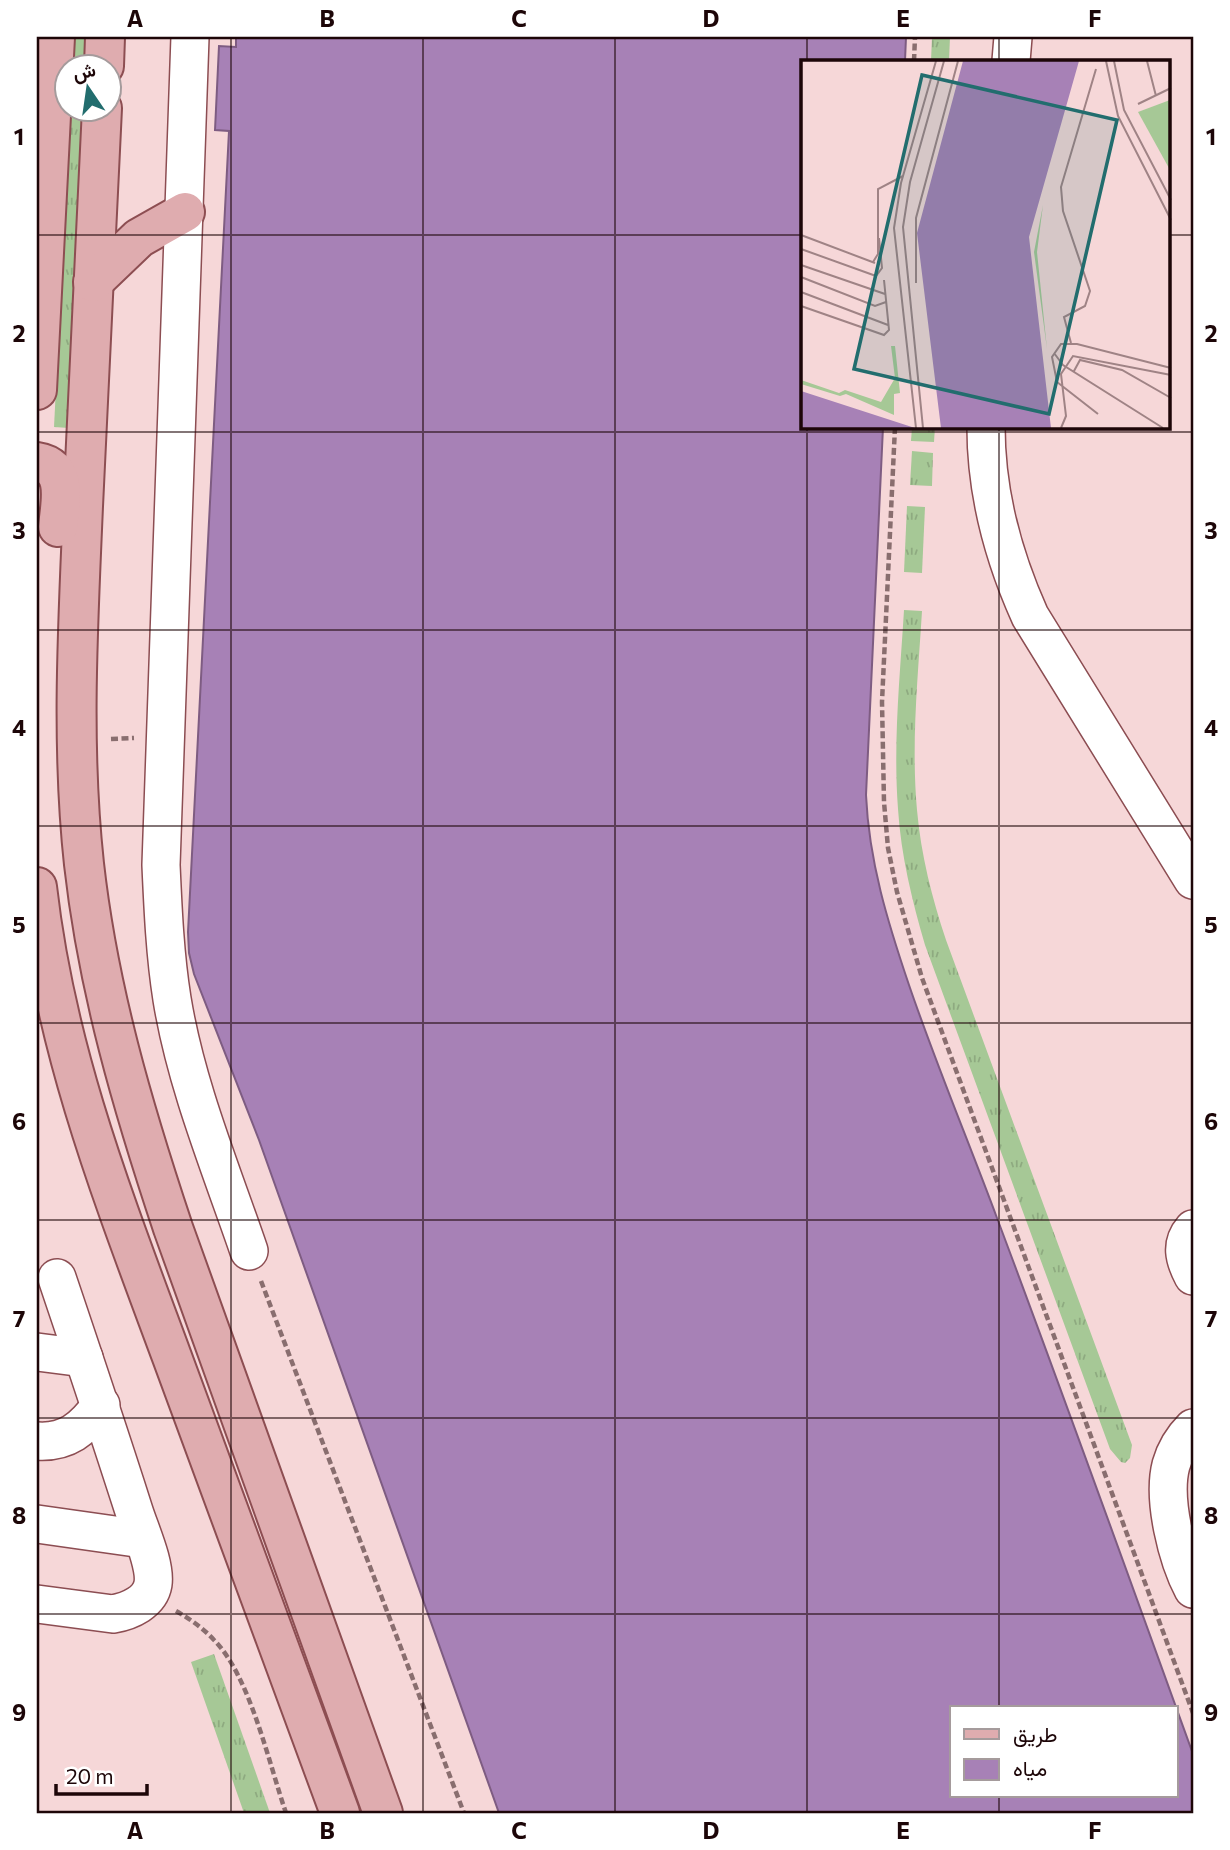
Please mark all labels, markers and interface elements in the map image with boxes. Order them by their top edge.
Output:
text: A [127,4,144,32]
text: B [319,4,335,32]
text: C [511,4,527,32]
text: D [703,4,720,32]
text: E [896,4,910,32]
text: F [1088,4,1102,32]
north arrow [52,52,122,122]
text: ش [70,57,98,86]
inset map [801,60,1170,429]
text: 1 [14,122,24,150]
text: 1 [1206,122,1216,150]
text: 2 [12,319,26,347]
text: 2 [1204,319,1218,347]
text: 3 [12,516,26,544]
text: 3 [1204,516,1218,544]
text: 4 [12,713,26,741]
text: 4 [1204,713,1218,741]
text: 5 [12,910,26,938]
text: 5 [1204,910,1218,938]
text: 6 [12,1107,26,1135]
text: 6 [1204,1107,1218,1135]
text: 7 [13,1304,25,1332]
text: 7 [1205,1304,1217,1332]
text: 8 [12,1501,26,1529]
text: 8 [1204,1501,1218,1529]
text: 9 [12,1698,26,1726]
text: 9 [1204,1698,1218,1726]
legend [950,1706,1178,1798]
text: طريق [1013,1721,1058,1748]
scale bar [56,1752,147,1796]
text: مياه [1013,1755,1047,1781]
text: 20 m [66,1763,114,1788]
text: A [127,1816,144,1844]
text: B [319,1816,335,1844]
text: C [511,1816,527,1844]
text: D [703,1816,720,1844]
text: E [896,1816,910,1844]
text: F [1088,1816,1102,1844]

